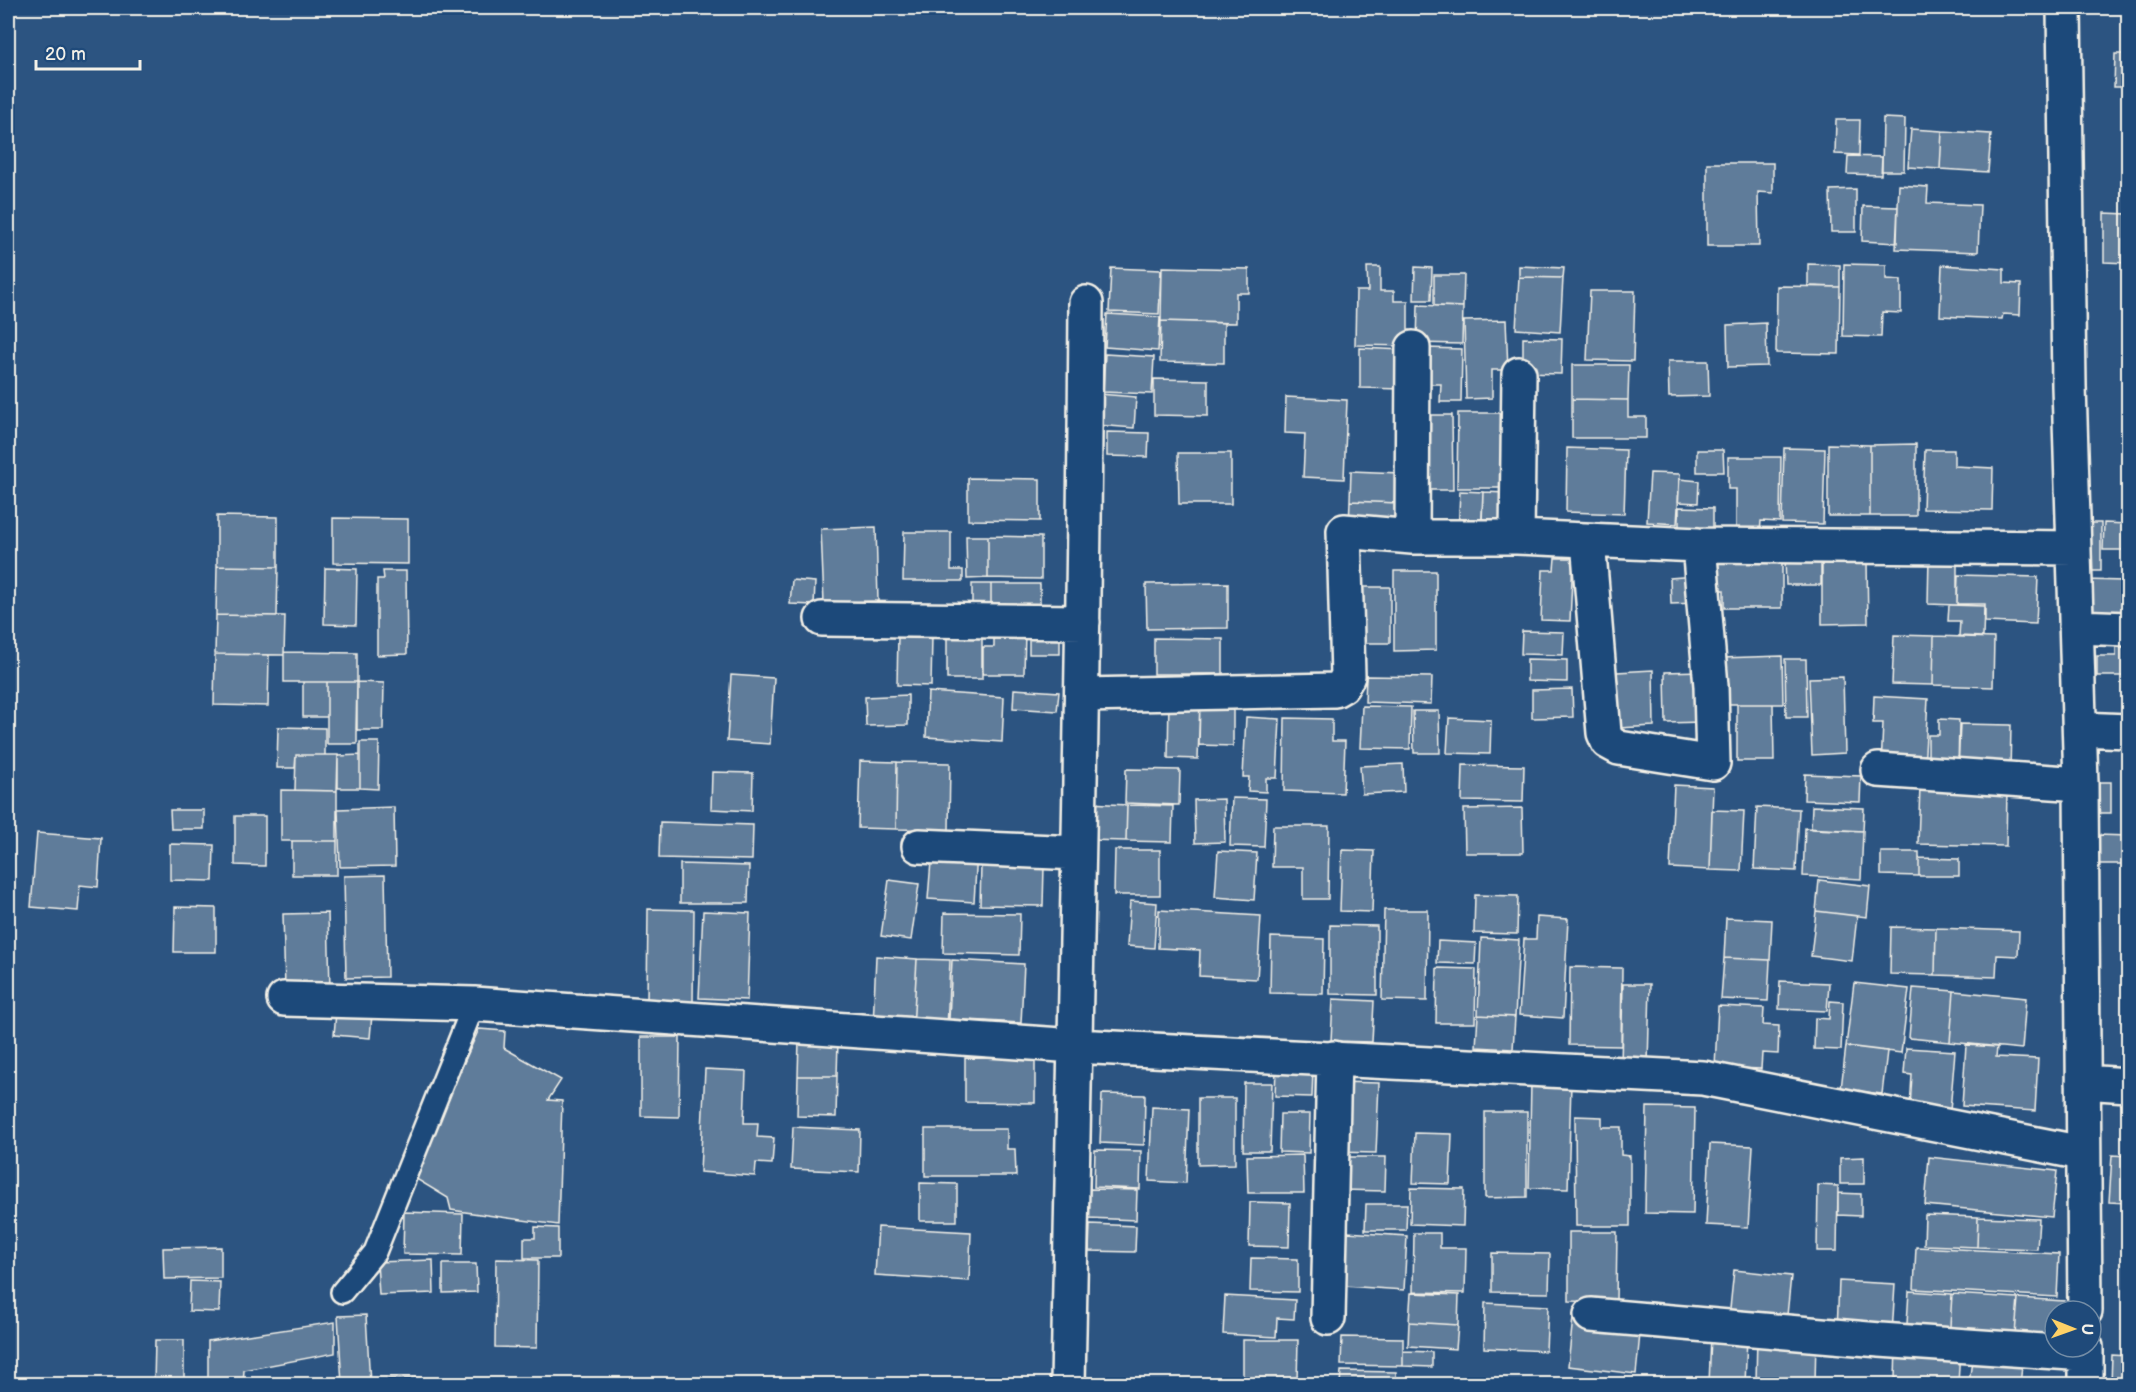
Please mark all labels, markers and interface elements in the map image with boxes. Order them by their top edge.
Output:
scale bar [36,33,140,71]
text: 20 m [45,44,86,65]
north arrow [2043,1299,2103,1359]
text: U [2077,1323,2096,1335]

